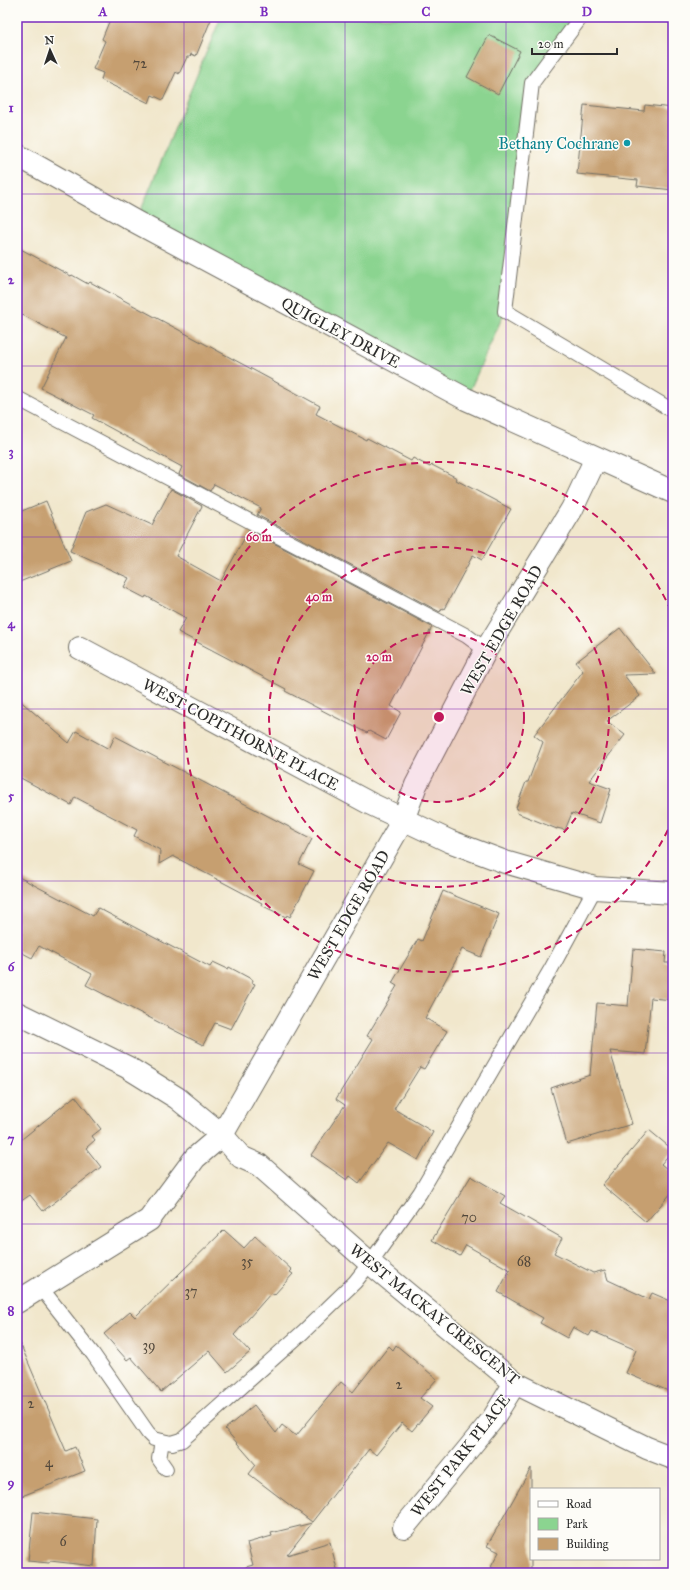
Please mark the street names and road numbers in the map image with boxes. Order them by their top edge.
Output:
street label: QUIGLEY DRIVE [278,293,404,372]
street label: WEST EDGE ROAD [456,562,546,699]
street label: WEST COPITHORNE PLACE [139,674,342,794]
street label: WEST EDGE ROAD [303,847,393,984]
street label: WEST MACKAY CRESCENT [346,1240,523,1389]
street label: WEST PARK PLACE [407,1390,514,1520]

